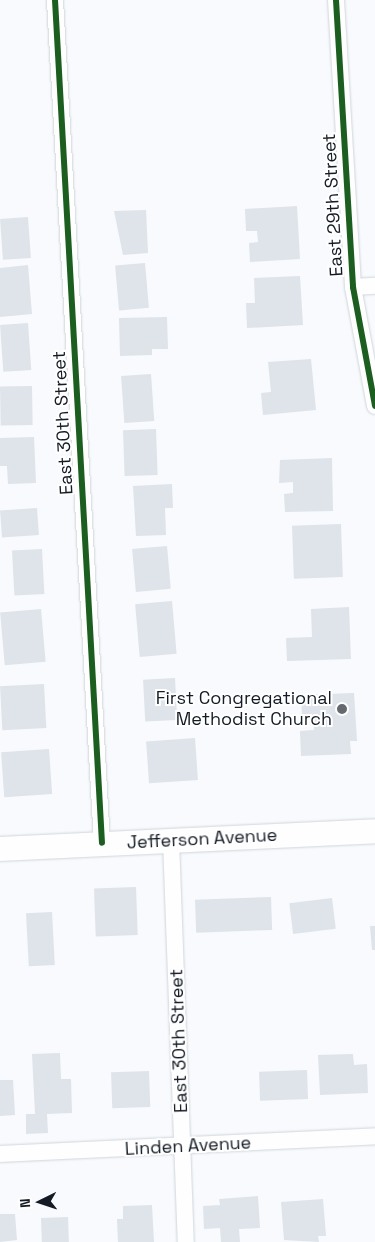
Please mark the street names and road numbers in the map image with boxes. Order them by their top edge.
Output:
street label: East 29th Street [318,133,348,277]
street label: East 30th Street [48,351,78,495]
street label: Jefferson Avenue [126,824,278,854]
street label: East 30th Street [166,969,192,1113]
street label: Linden Avenue [124,1132,252,1160]

